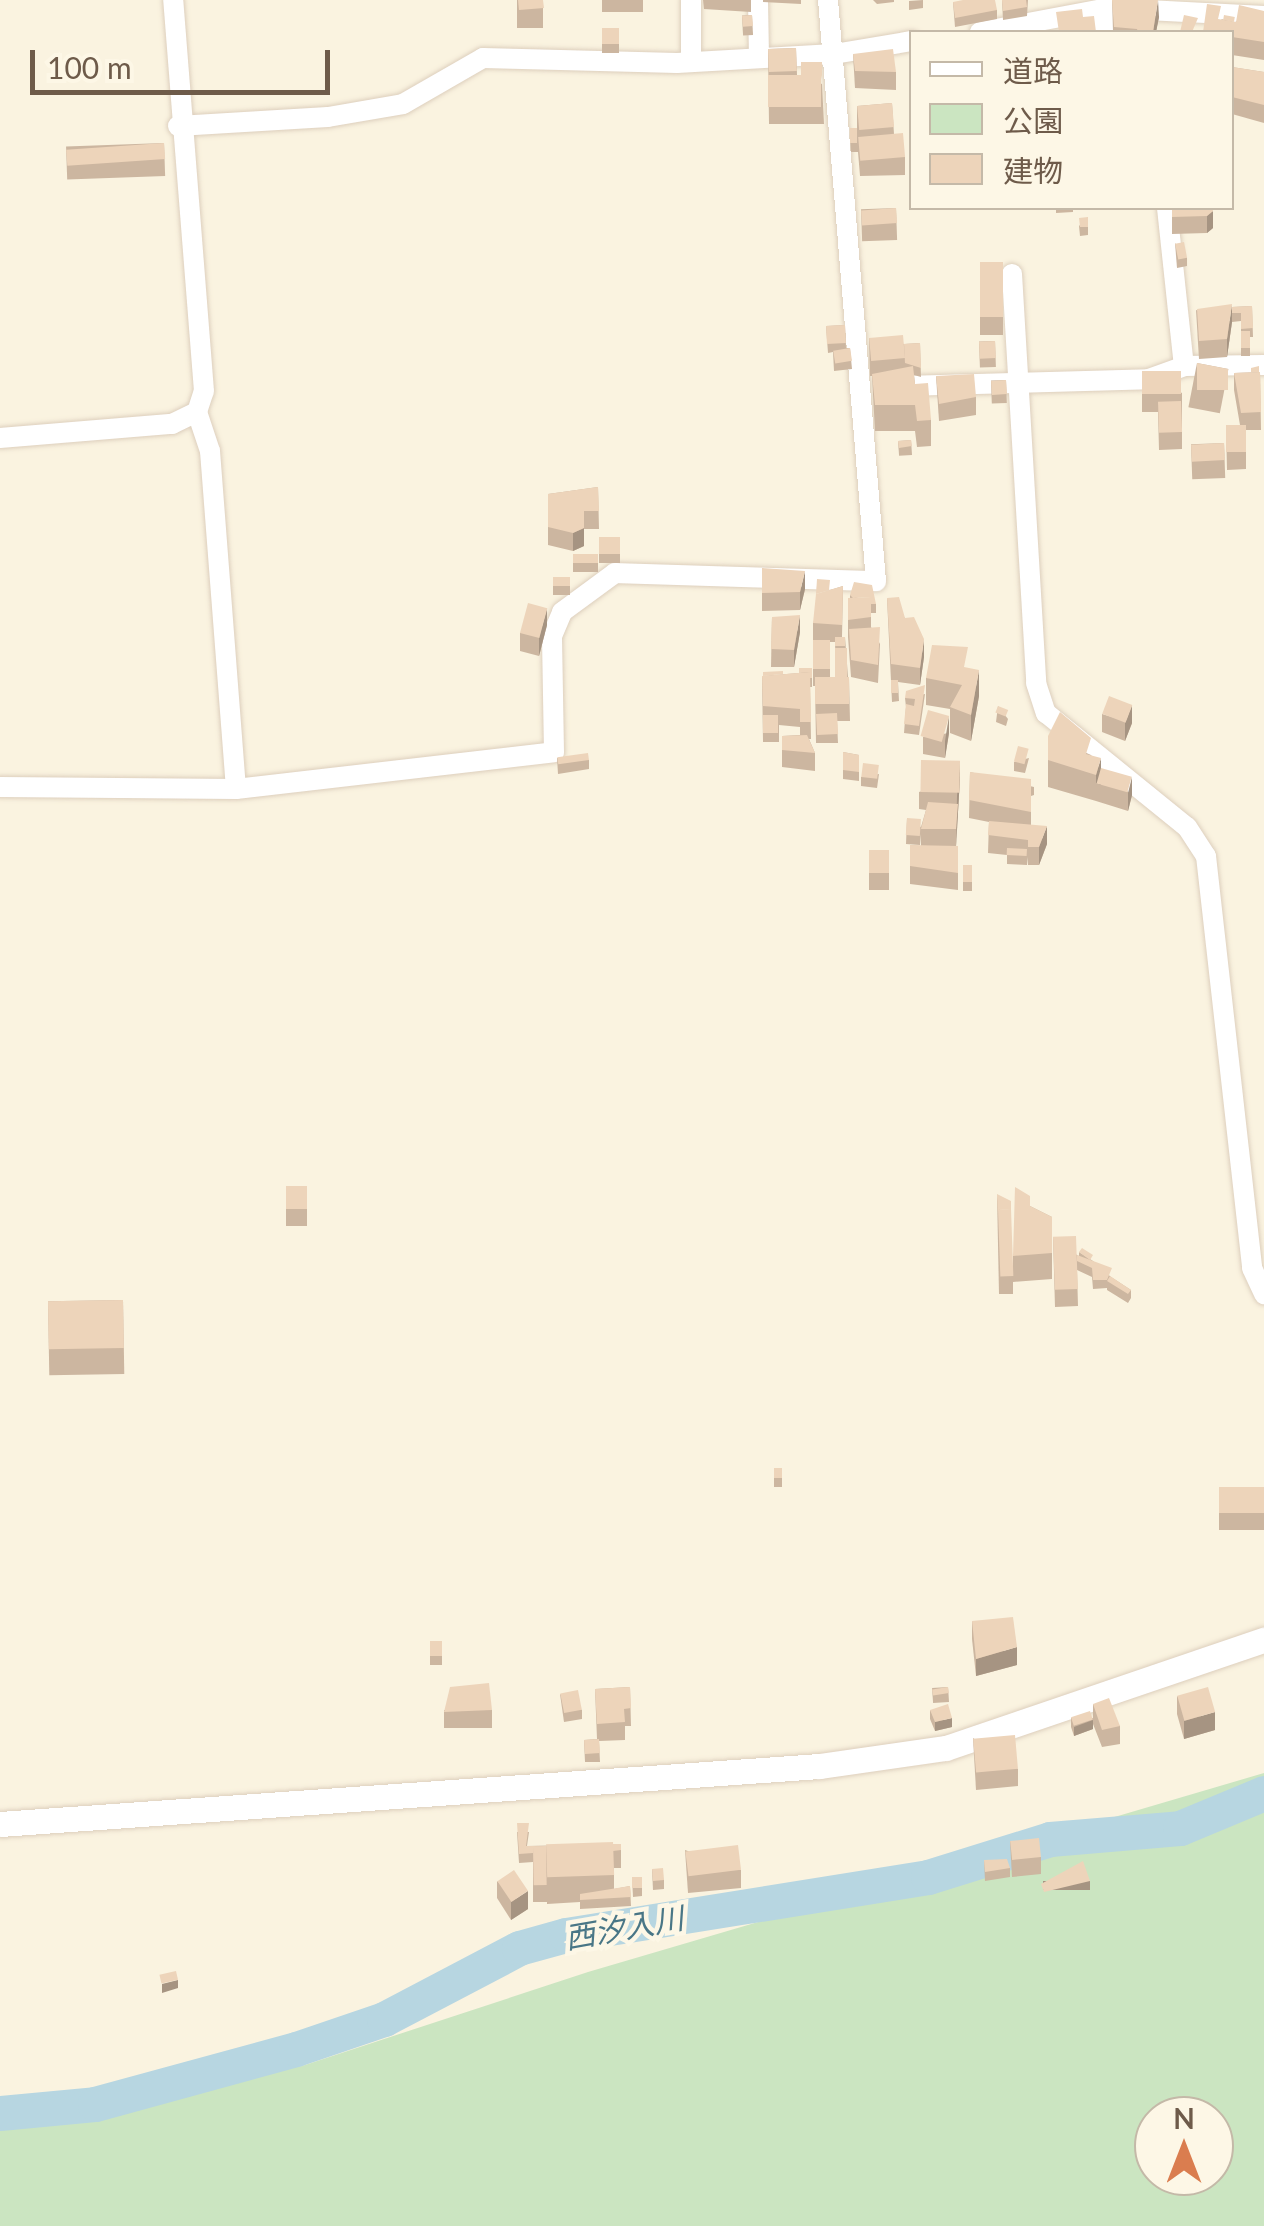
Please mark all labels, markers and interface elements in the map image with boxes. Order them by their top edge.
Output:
scale bar [35,30,335,92]
legend [909,30,1234,210]
text: 100 m [47,49,132,85]
text: 道路 [1003,52,1063,88]
text: 公園 [1003,102,1063,138]
text: 建物 [1003,152,1063,188]
water label: 西汐入川 [562,1899,686,1955]
north arrow [1134,2096,1234,2196]
text: N [1173,2101,1195,2135]

